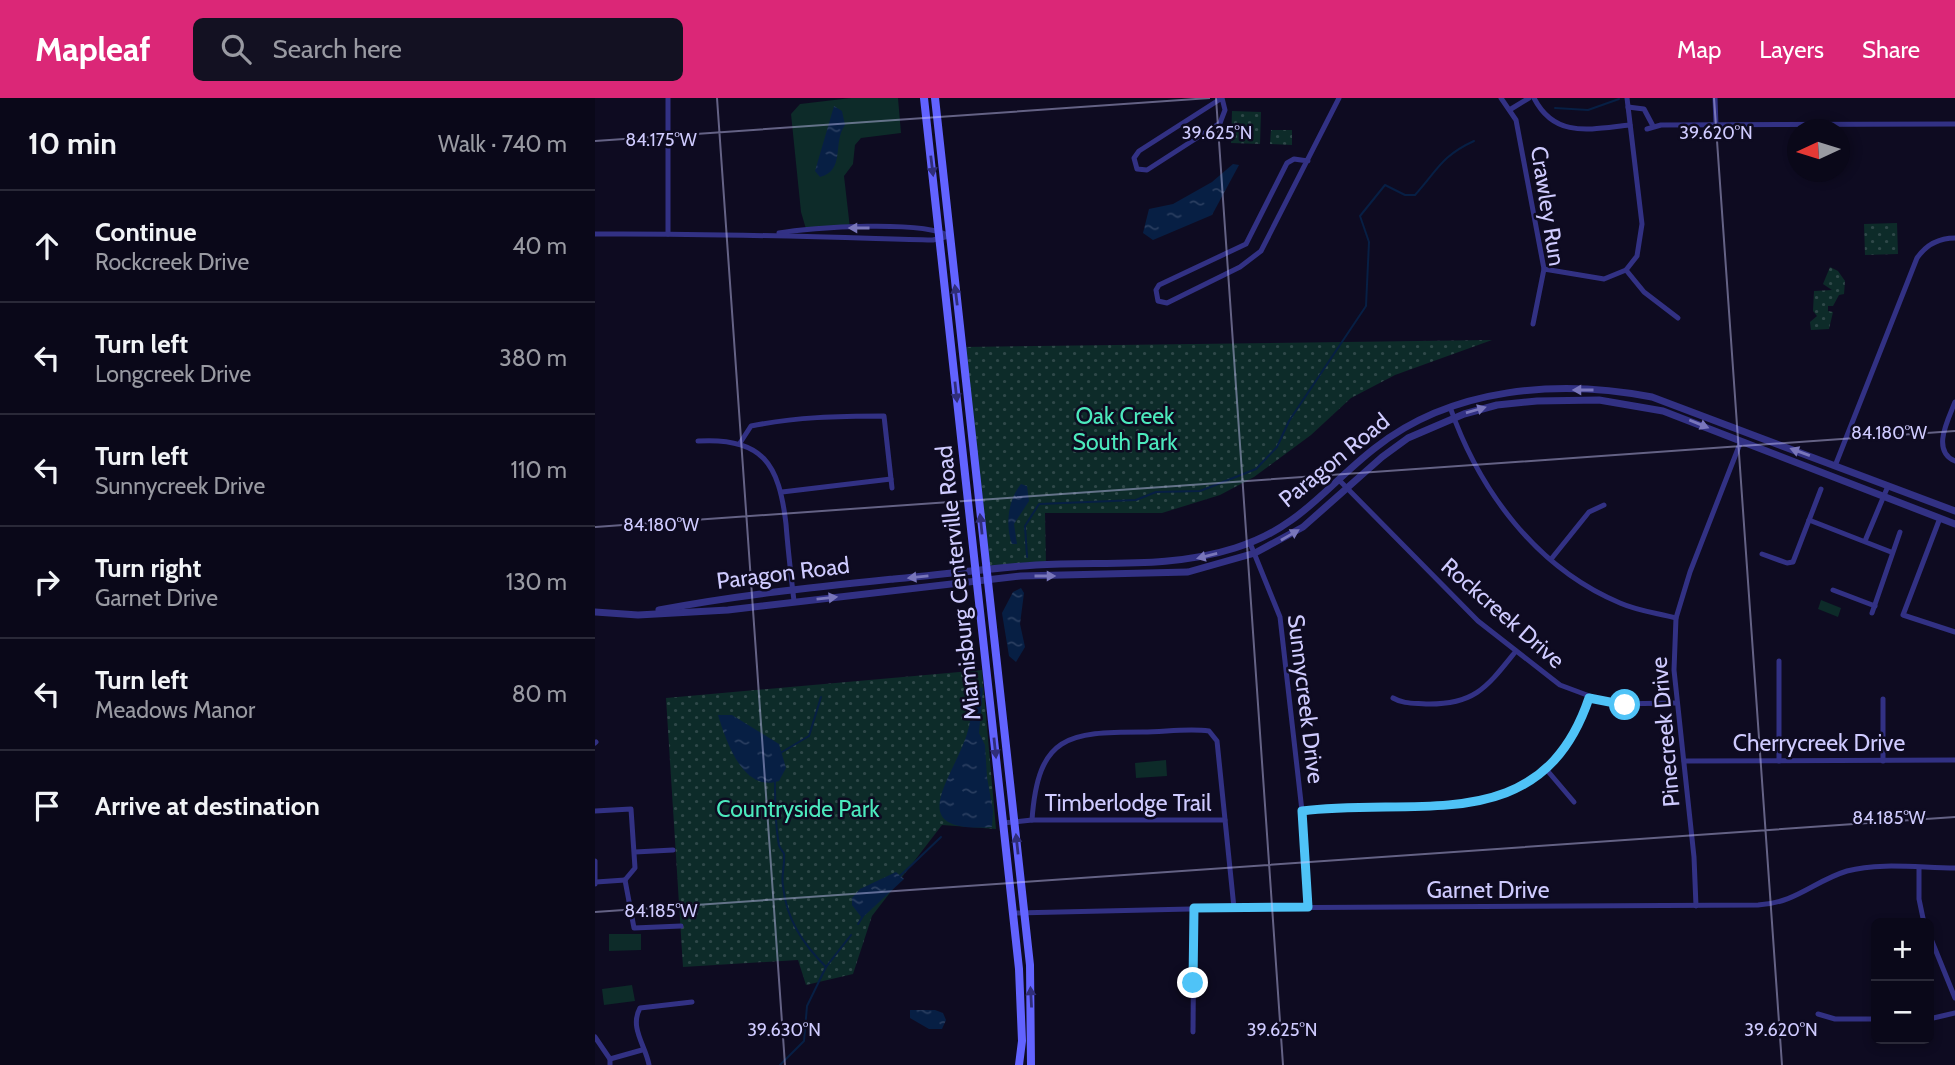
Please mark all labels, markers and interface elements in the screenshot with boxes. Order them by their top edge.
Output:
search box [193,18,683,81]
text: Mapleaf [35,29,151,69]
icon: search [217,30,255,68]
text: Search here [273,33,402,65]
text: Map [1677,35,1721,64]
text: Layers [1759,35,1824,64]
text: Share [1862,35,1920,64]
north arrow [1787,119,1850,182]
text: 39.625°N [1182,122,1252,144]
text: 39.620°N [1679,122,1753,144]
text: 10 min [28,125,117,162]
text: 84.175°W [625,129,697,151]
text: Walk · 740 m [438,130,567,158]
street label: Crawley Run [1525,144,1571,268]
one-way arrow [926,155,937,177]
text: Continue [95,216,197,248]
one-way arrow [847,222,869,234]
icon: ahead [28,227,66,265]
text: 40 m [512,232,567,260]
text: Rockcreek Drive [95,248,249,276]
one-way arrow [951,283,962,305]
text: Turn left [95,328,188,360]
icon: left [28,339,66,377]
text: 380 m [499,344,567,372]
text: Longcreek Drive [95,360,251,388]
one-way arrow [950,381,961,403]
one-way arrow [1571,384,1593,396]
park label: Oak Creek South Park [1073,402,1178,456]
one-way arrow [1466,405,1487,415]
street label: Paragon Road [1273,407,1395,513]
one-way arrow [1689,419,1710,430]
text: 84.180°W [1851,422,1927,444]
text: Turn left [95,440,188,472]
street label: Miamisburg Centerville Road [930,444,986,722]
one-way arrow [1789,446,1810,457]
icon: left [28,451,66,489]
text: 110 m [511,456,567,484]
text: Sunnycreek Drive [95,472,265,500]
one-way arrow [976,513,987,535]
text: 84.180°W [623,514,699,536]
one-way arrow [1280,529,1299,541]
street label: Paragon Road [715,551,851,595]
one-way arrow [1196,551,1218,562]
text: Turn right [95,552,201,584]
street label: Rockcreek Drive [1436,552,1571,674]
icon: right [28,563,66,601]
text: 130 m [506,568,567,596]
one-way arrow [1034,570,1056,582]
one-way arrow [907,572,929,583]
text: Garnet Drive [95,584,218,612]
one-way arrow [817,592,839,603]
street label: Sunnycreek Drive [1282,613,1330,785]
street label: Pinecreek Drive [1644,656,1686,808]
text: Turn left [95,664,188,696]
icon: left [28,675,66,713]
text: 80 m [512,680,567,708]
route start [1609,689,1640,720]
text: Meadows Manor [95,696,255,724]
street label: Cherrycreek Drive [1733,729,1905,757]
one-way arrow [990,737,1001,759]
icon: arrive [28,787,66,825]
street label: Timberlodge Trail [1045,789,1212,817]
text: Arrive at destination [95,790,320,822]
park label: Countryside Park [716,795,880,823]
text: 84.185°W [1852,807,1926,829]
one-way arrow [1011,833,1022,855]
street label: Garnet Drive [1427,876,1550,904]
text: 84.185°W [624,900,698,922]
map controls [1871,918,1934,1044]
button: + [1871,918,1934,981]
route end [1177,967,1208,998]
button: − [1871,981,1934,1044]
one-way arrow [1026,986,1037,1008]
text: 39.630°N [747,1019,821,1041]
text: 39.625°N [1247,1019,1317,1041]
text: 39.620°N [1744,1019,1818,1041]

